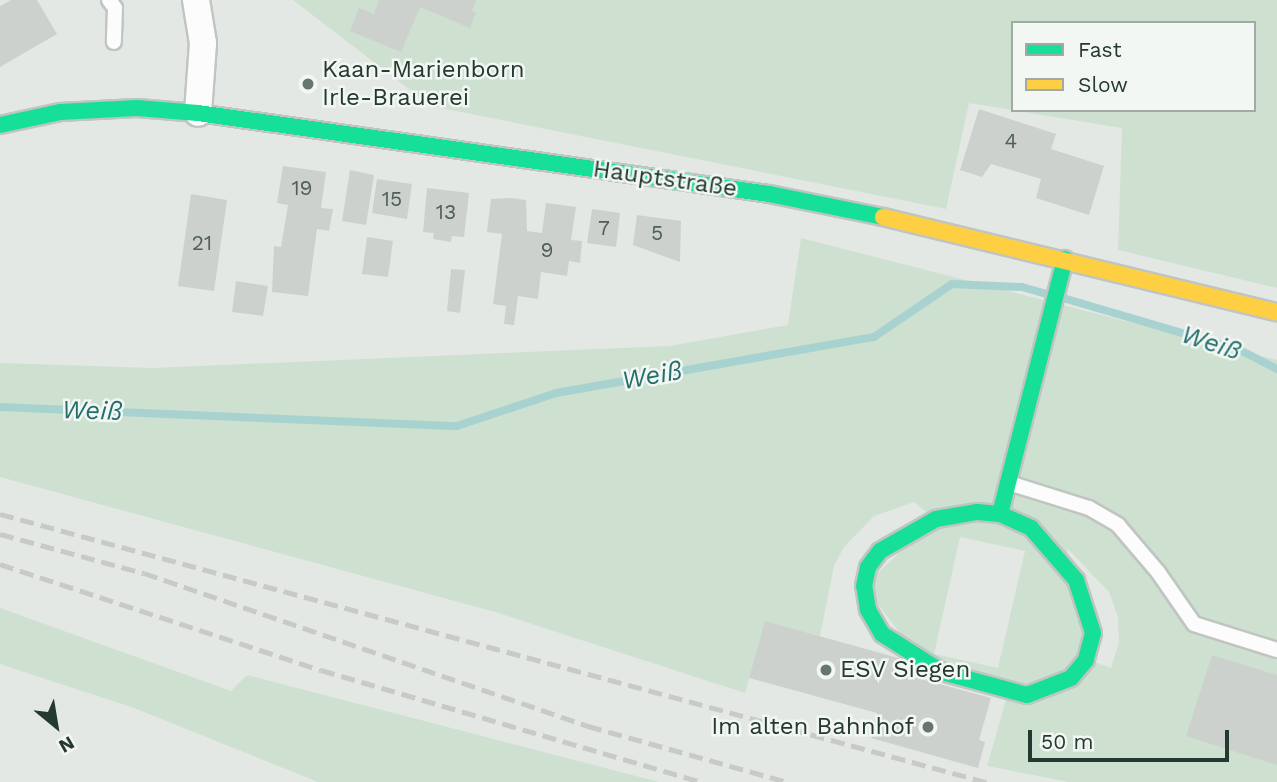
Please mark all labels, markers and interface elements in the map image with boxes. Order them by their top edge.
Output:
legend [1011,21,1256,112]
text: Fast [1078,37,1122,62]
place label: Kaan-Marienborn Irle-Brauerei [322,56,525,112]
text: Slow [1078,72,1128,97]
marker: Kaan-Marienborn Irle-Brauerei [300,76,316,92]
house number: 4 [1005,128,1017,154]
street label: Hauptstraße [591,155,739,203]
house number: 19 [291,175,313,201]
house number: 15 [382,186,402,212]
house number: 13 [436,199,456,225]
house number: 7 [598,215,610,241]
house number: 5 [651,220,663,246]
house number: 21 [192,230,212,256]
house number: 9 [541,237,553,263]
water label: Weiß [1177,319,1245,367]
water label: Weiß [619,355,685,397]
water label: Weiß [61,394,123,428]
place label: ESV Siegen [840,656,971,684]
marker: ESV Siegen [818,662,834,678]
north arrow [21,691,91,761]
place label: Im alten Bahnhof [711,713,914,741]
scale bar [1032,716,1233,760]
marker: Im alten Bahnhof [920,719,936,735]
text: 50 m [1041,729,1093,754]
text: N [55,731,79,758]

